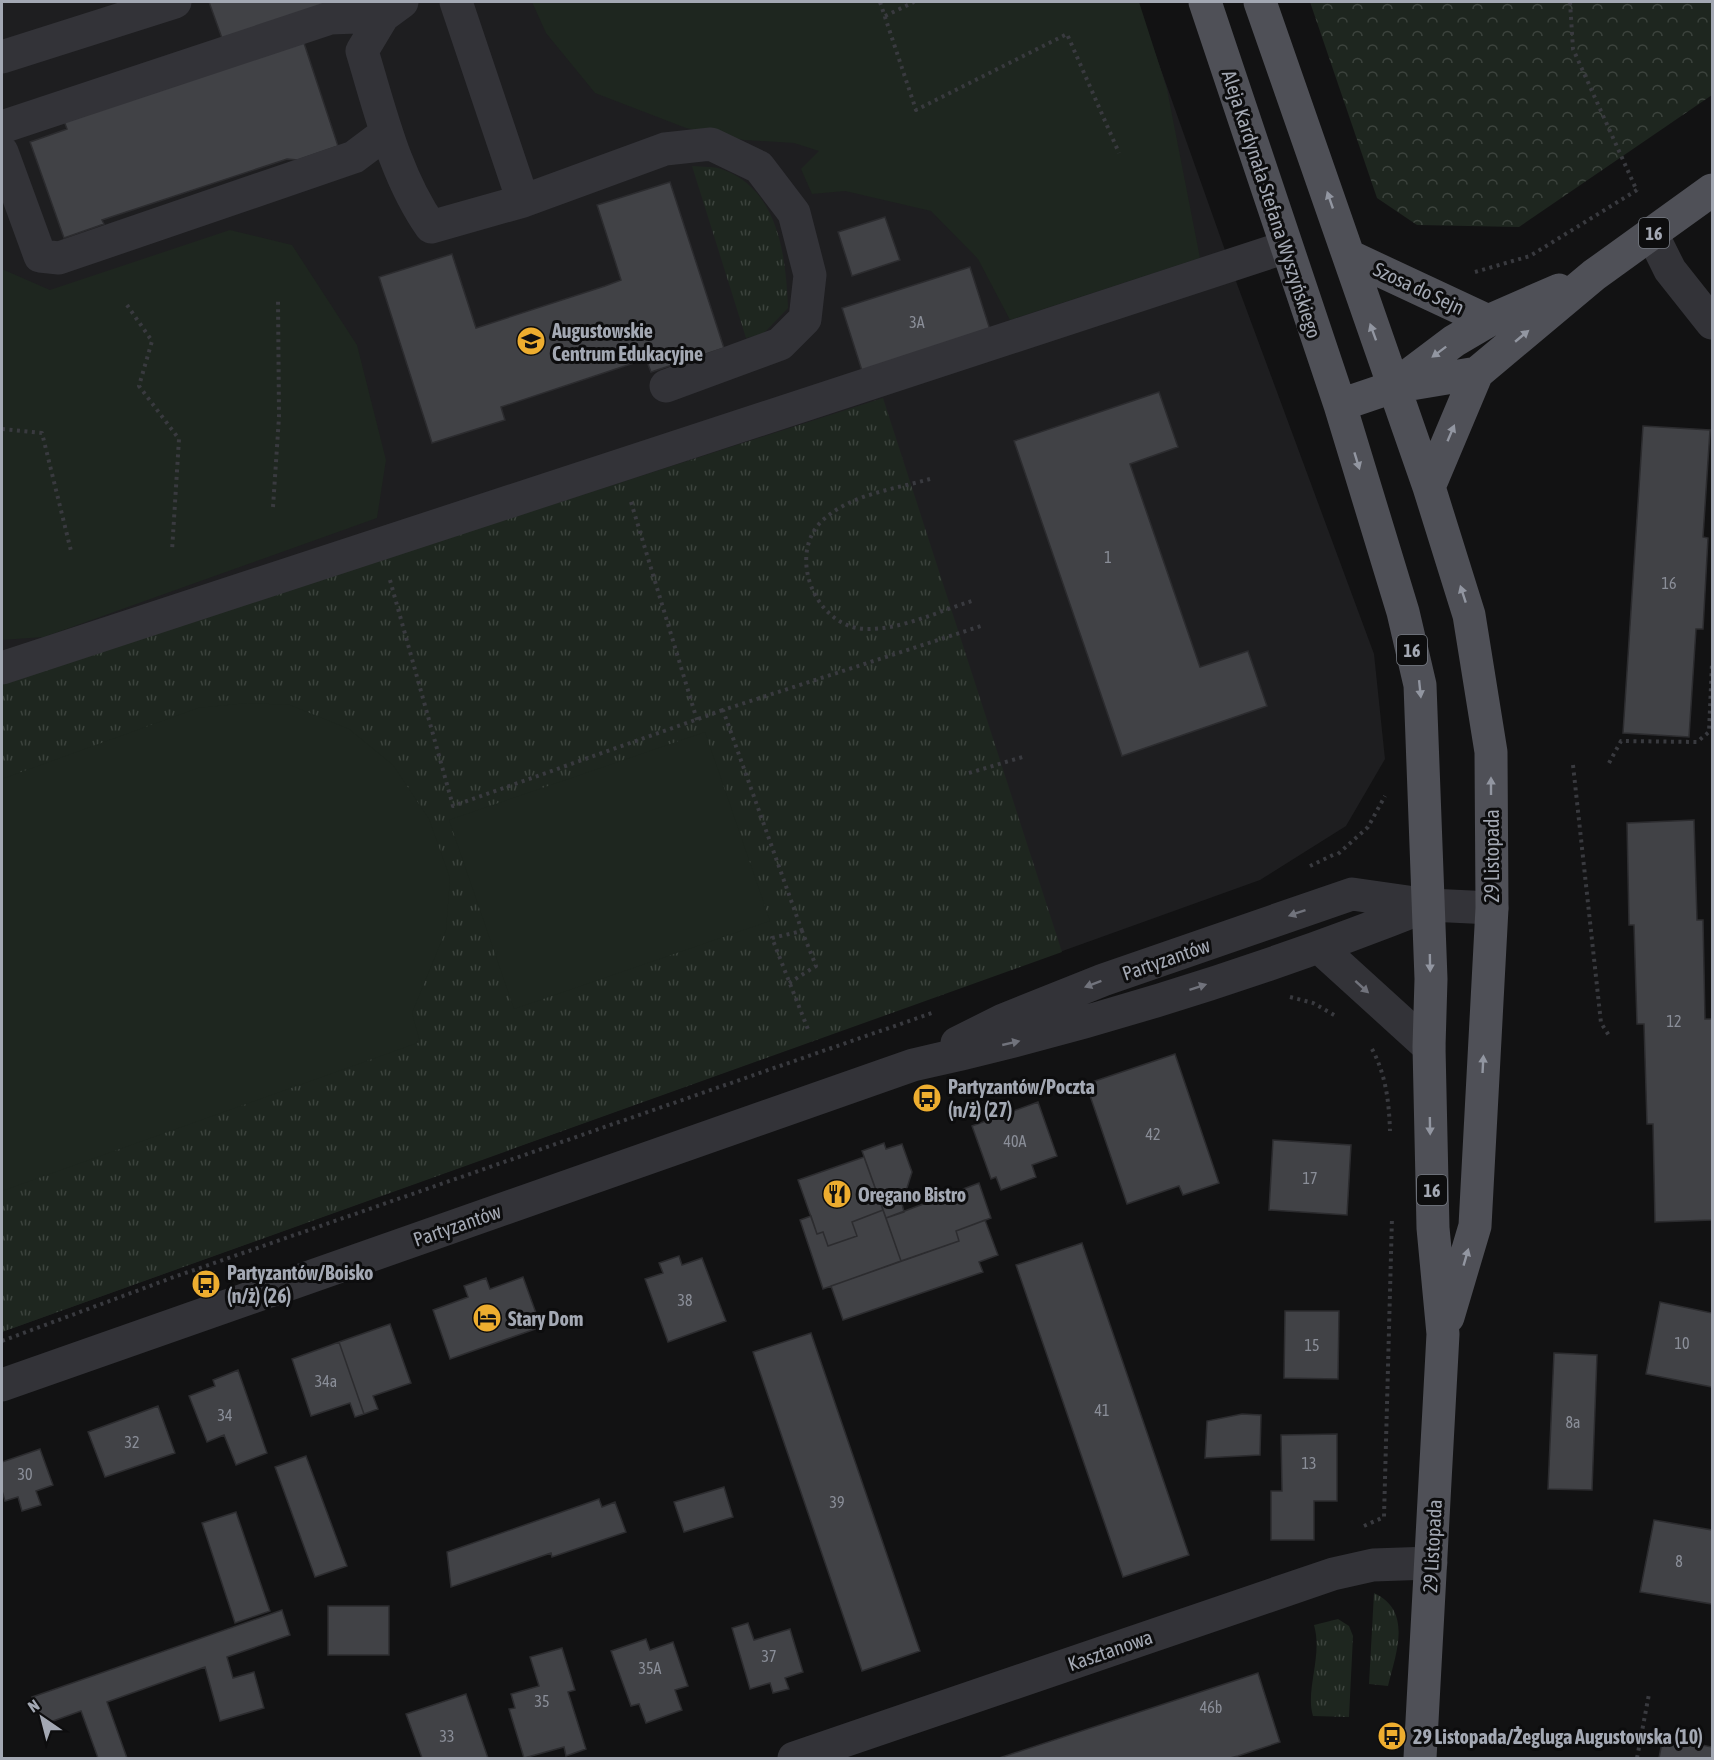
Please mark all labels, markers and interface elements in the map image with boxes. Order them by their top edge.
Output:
street label: Aleja Kardynała Stefana Wyszyńskiego [1218,67,1326,341]
one-way arrow [1324,191,1334,209]
road number: 16 [1639,218,1669,248]
street label: Szosa do Sejn [1370,257,1468,319]
house number: 3A [909,313,925,331]
place label: Augustowskie Centrum Edukacyjne [551,319,703,365]
one-way arrow [1368,323,1378,341]
school or university icon: Augustowskie Centrum Edukacyjne [515,325,547,357]
one-way arrow [1514,329,1530,342]
one-way arrow [1432,346,1448,358]
one-way arrow [1447,425,1456,442]
one-way arrow [1353,452,1362,470]
house number: 1 [1104,548,1112,566]
house number: 16 [1661,574,1677,592]
one-way arrow [1458,585,1467,603]
road number: 16 [1397,635,1427,665]
one-way arrow [1415,680,1425,699]
one-way arrow [1487,777,1496,796]
street label: 29 Listopada [1480,809,1503,903]
one-way arrow [1288,909,1306,918]
street label: Partyzantów [1119,933,1213,985]
one-way arrow [1425,954,1435,973]
one-way arrow [1355,979,1369,993]
one-way arrow [1084,980,1102,990]
one-way arrow [1189,982,1207,991]
house number: 12 [1666,1012,1682,1030]
one-way arrow [1002,1038,1020,1048]
one-way arrow [1479,1054,1488,1073]
place label: Partyzantów/Poczta (n/ż) (27) [948,1075,1095,1121]
bus stop icon: Partyzantów/Poczta (n/ż) (27) [911,1082,943,1114]
one-way arrow [1426,1117,1435,1136]
house number: 42 [1145,1125,1161,1143]
house number: 40A [1004,1132,1027,1150]
house number: 17 [1302,1169,1318,1187]
road number: 16 [1417,1175,1447,1205]
restaurant icon: Oregano Bistro [821,1178,853,1210]
place label: Oregano Bistro [858,1183,966,1206]
street label: Partyzantów [410,1199,504,1251]
one-way arrow [1462,1248,1471,1266]
place label: Partyzantów/Boisko (n/ż) (26) [227,1261,373,1307]
bus stop icon: Partyzantów/Boisko (n/ż) (26) [190,1268,222,1300]
house number: 38 [677,1291,693,1309]
hotel icon: Stary Dom [471,1302,503,1334]
place label: Stary Dom [508,1307,583,1330]
house number: 10 [1674,1334,1690,1352]
house number: 15 [1304,1336,1320,1354]
house number: 34a [315,1372,337,1390]
house number: 41 [1094,1401,1110,1419]
house number: 34 [217,1406,233,1424]
house number: 8a [1566,1413,1580,1431]
house number: 32 [124,1433,140,1451]
house number: 13 [1301,1454,1317,1472]
house number: 30 [17,1465,33,1483]
house number: 39 [829,1493,845,1511]
street label: 29 Listopada [1418,1499,1446,1593]
house number: 8 [1675,1552,1683,1570]
street label: Kasztanowa [1065,1625,1155,1675]
house number: 37 [761,1647,777,1665]
house number: 35A [639,1659,662,1677]
north arrow [12,1688,72,1748]
house number: 35 [534,1692,550,1710]
text: N [24,1696,42,1716]
house number: 46b [1200,1698,1222,1716]
bus stop icon: 29 Listopada/Żegluga Augustowska (10) [1376,1720,1408,1752]
place label: 29 Listopada/Żegluga Augustowska (10) [1413,1725,1703,1748]
house number: 33 [439,1727,455,1745]

